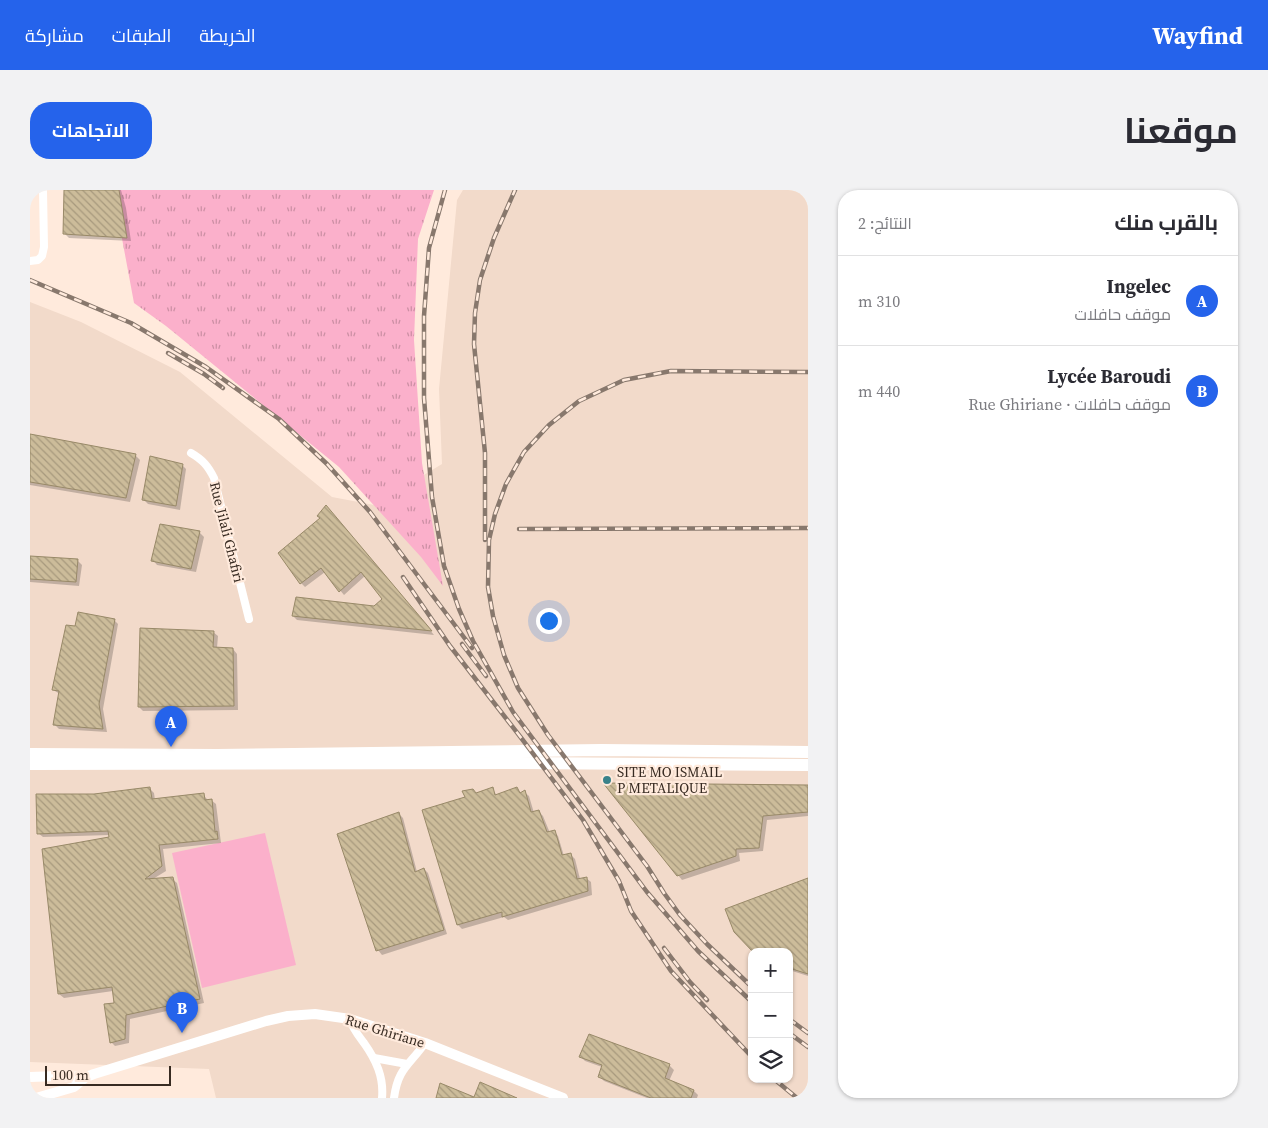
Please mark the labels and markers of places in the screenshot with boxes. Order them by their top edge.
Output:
pin: A [155,706,187,747]
place label: SITE MO ISMAIL P METALIQUE [617,762,722,798]
marker: SITE MO ISMAIL P METALIQUE [601,774,613,786]
pin: B [166,992,198,1033]

